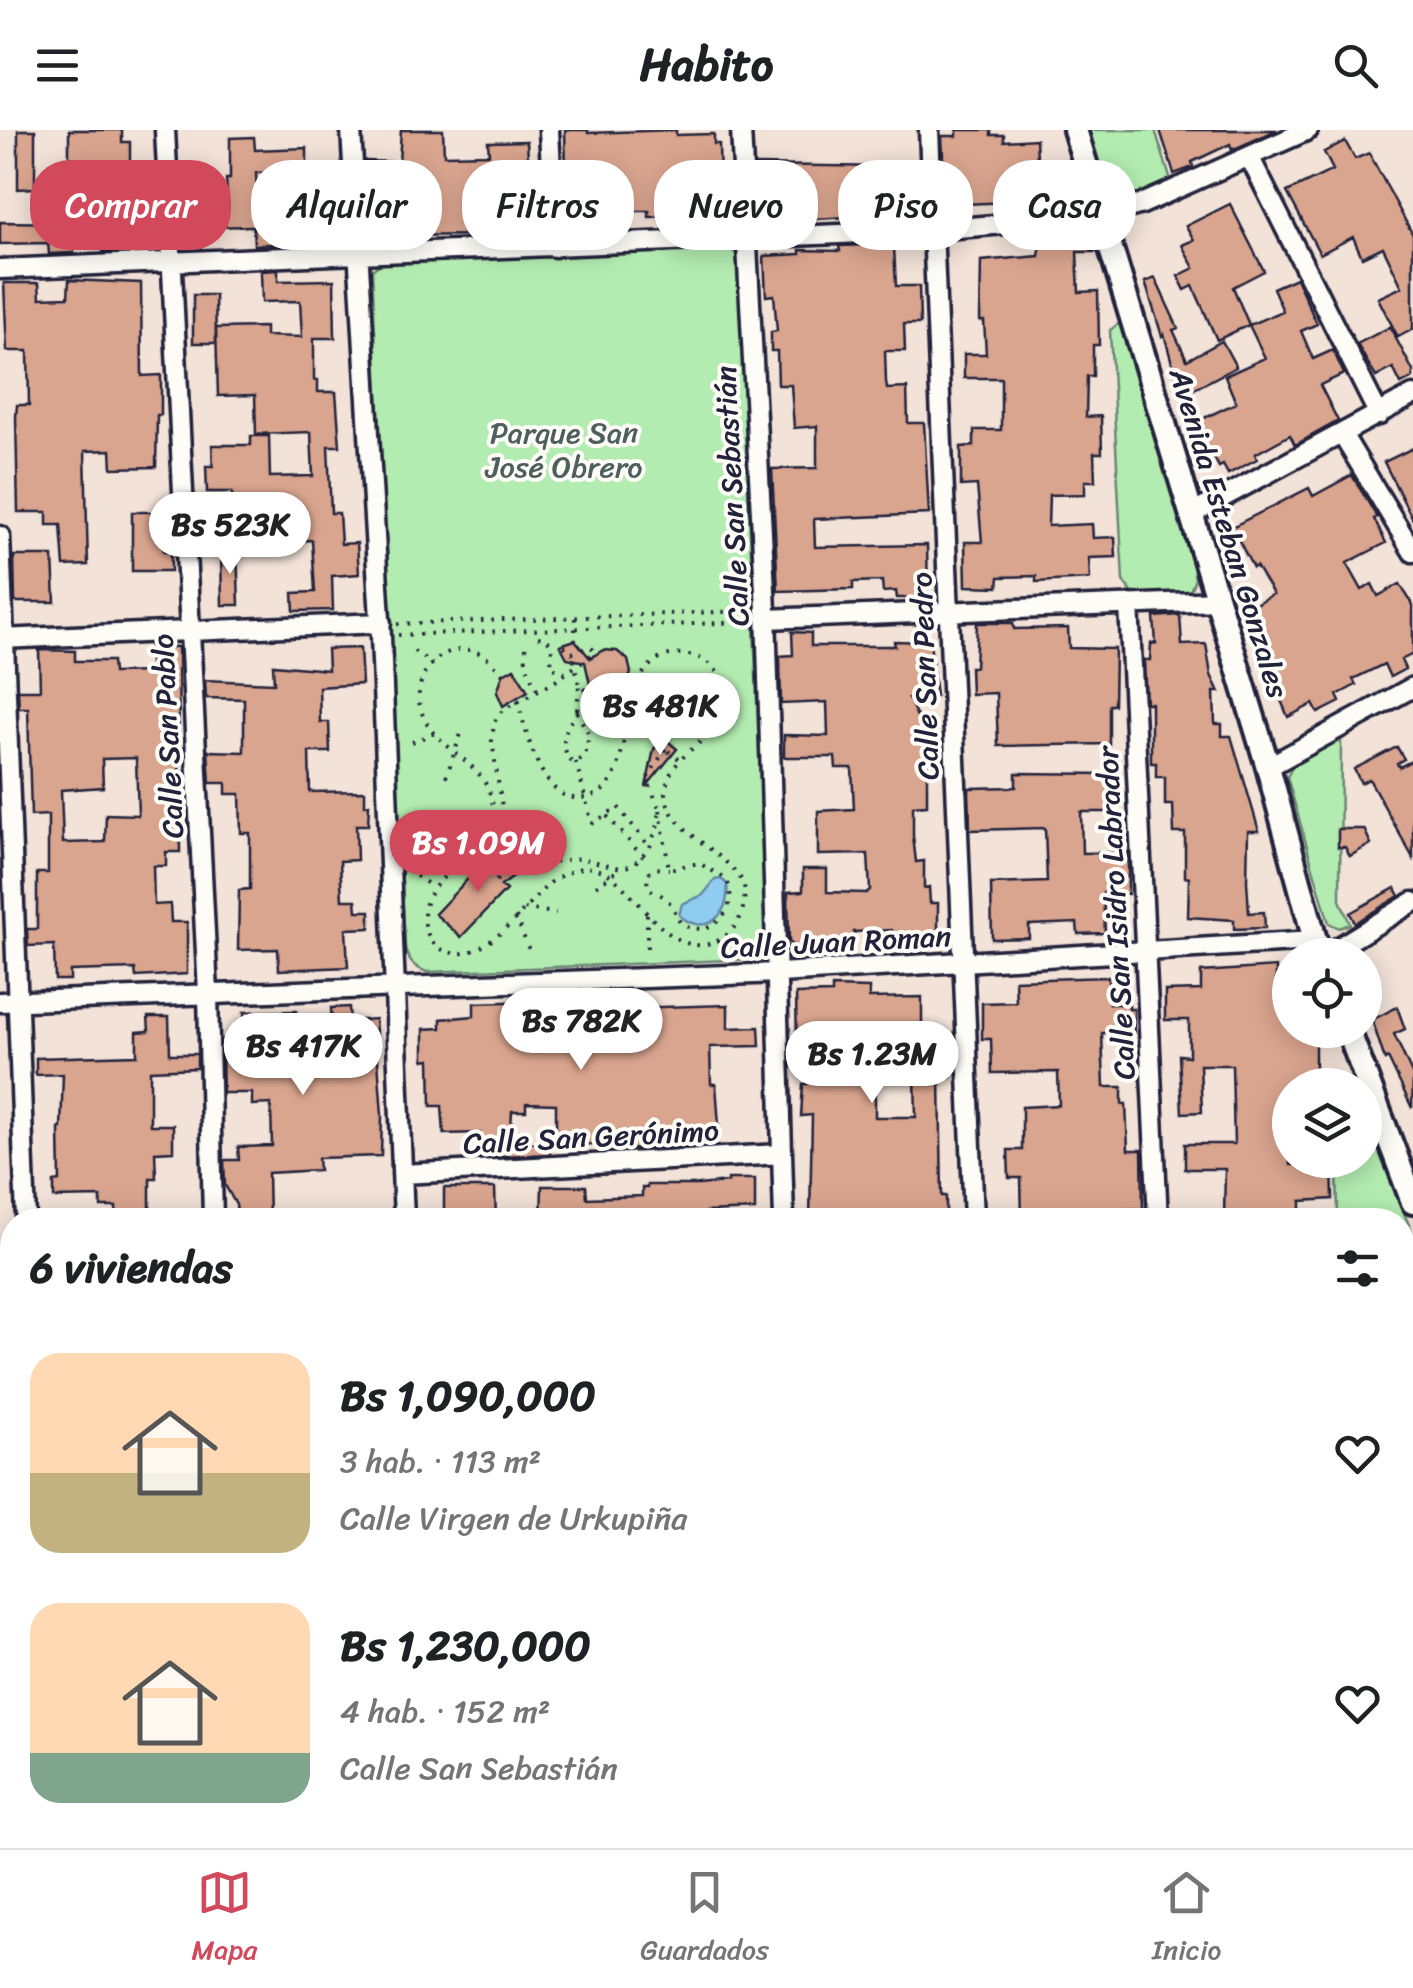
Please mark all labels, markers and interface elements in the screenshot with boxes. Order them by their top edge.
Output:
text: Habito [640,25,773,105]
icon: menu [30,38,85,93]
icon: search [1328,38,1383,93]
chip: Comprar [30,160,231,250]
chip: Alquilar [251,160,442,250]
chip: Filtros [462,160,634,250]
chip: Nuevo [654,160,818,250]
chip: Piso [838,160,973,250]
chip: Casa [993,160,1136,250]
street label: Avenida Esteban Gonzales [1153,360,1305,705]
street label: Calle San Sebastián [698,365,766,627]
park label: Parque San José Obrero [484,406,643,494]
pin: Bs 523K [138,492,322,577]
text: Bs 523K [171,496,289,553]
street label: Calle San Pedro [894,571,956,781]
street label: Calle San Pablo [136,632,200,840]
pin: Bs 481K [568,673,752,758]
text: Bs 481K [602,677,718,734]
street label: Calle San Isidro Labrador [1080,743,1152,1081]
pin: Bs 1.09M [375,810,581,895]
text: Bs 1.09M [412,814,544,871]
street label: Calle Juan Roman [719,909,953,975]
map controls [1272,938,1382,1178]
button: locate [1272,938,1382,1048]
pin: Bs 782K [489,988,673,1073]
text: Bs 782K [522,992,640,1049]
pin: Bs 417K [211,1013,395,1098]
text: Bs 417K [246,1017,360,1074]
pin: Bs 1.23M [769,1021,975,1106]
text: Bs 1.23M [808,1025,936,1082]
button: layers [1272,1068,1382,1178]
street label: Calle San Gerónimo [462,1103,720,1171]
text: 6 viviendas [30,1231,233,1305]
icon: filters [1330,1241,1385,1296]
text: Bs 1,090,000 [340,1359,596,1433]
icon: home [110,1393,230,1513]
icon: heart [1330,1426,1385,1481]
text: 3 hab. · 113 m² [340,1433,541,1490]
text: Calle Virgen de Urkupiña [340,1490,687,1547]
text: Bs 1,230,000 [340,1609,591,1683]
icon: home [110,1643,230,1763]
icon: heart [1330,1676,1385,1731]
text: 4 hab. · 152 m² [340,1683,550,1740]
text: Calle San Sebastián [340,1740,618,1797]
tab: Mapa [192,1865,257,1974]
tab: Guardados [640,1865,769,1974]
tab: Inicio [1152,1865,1221,1974]

